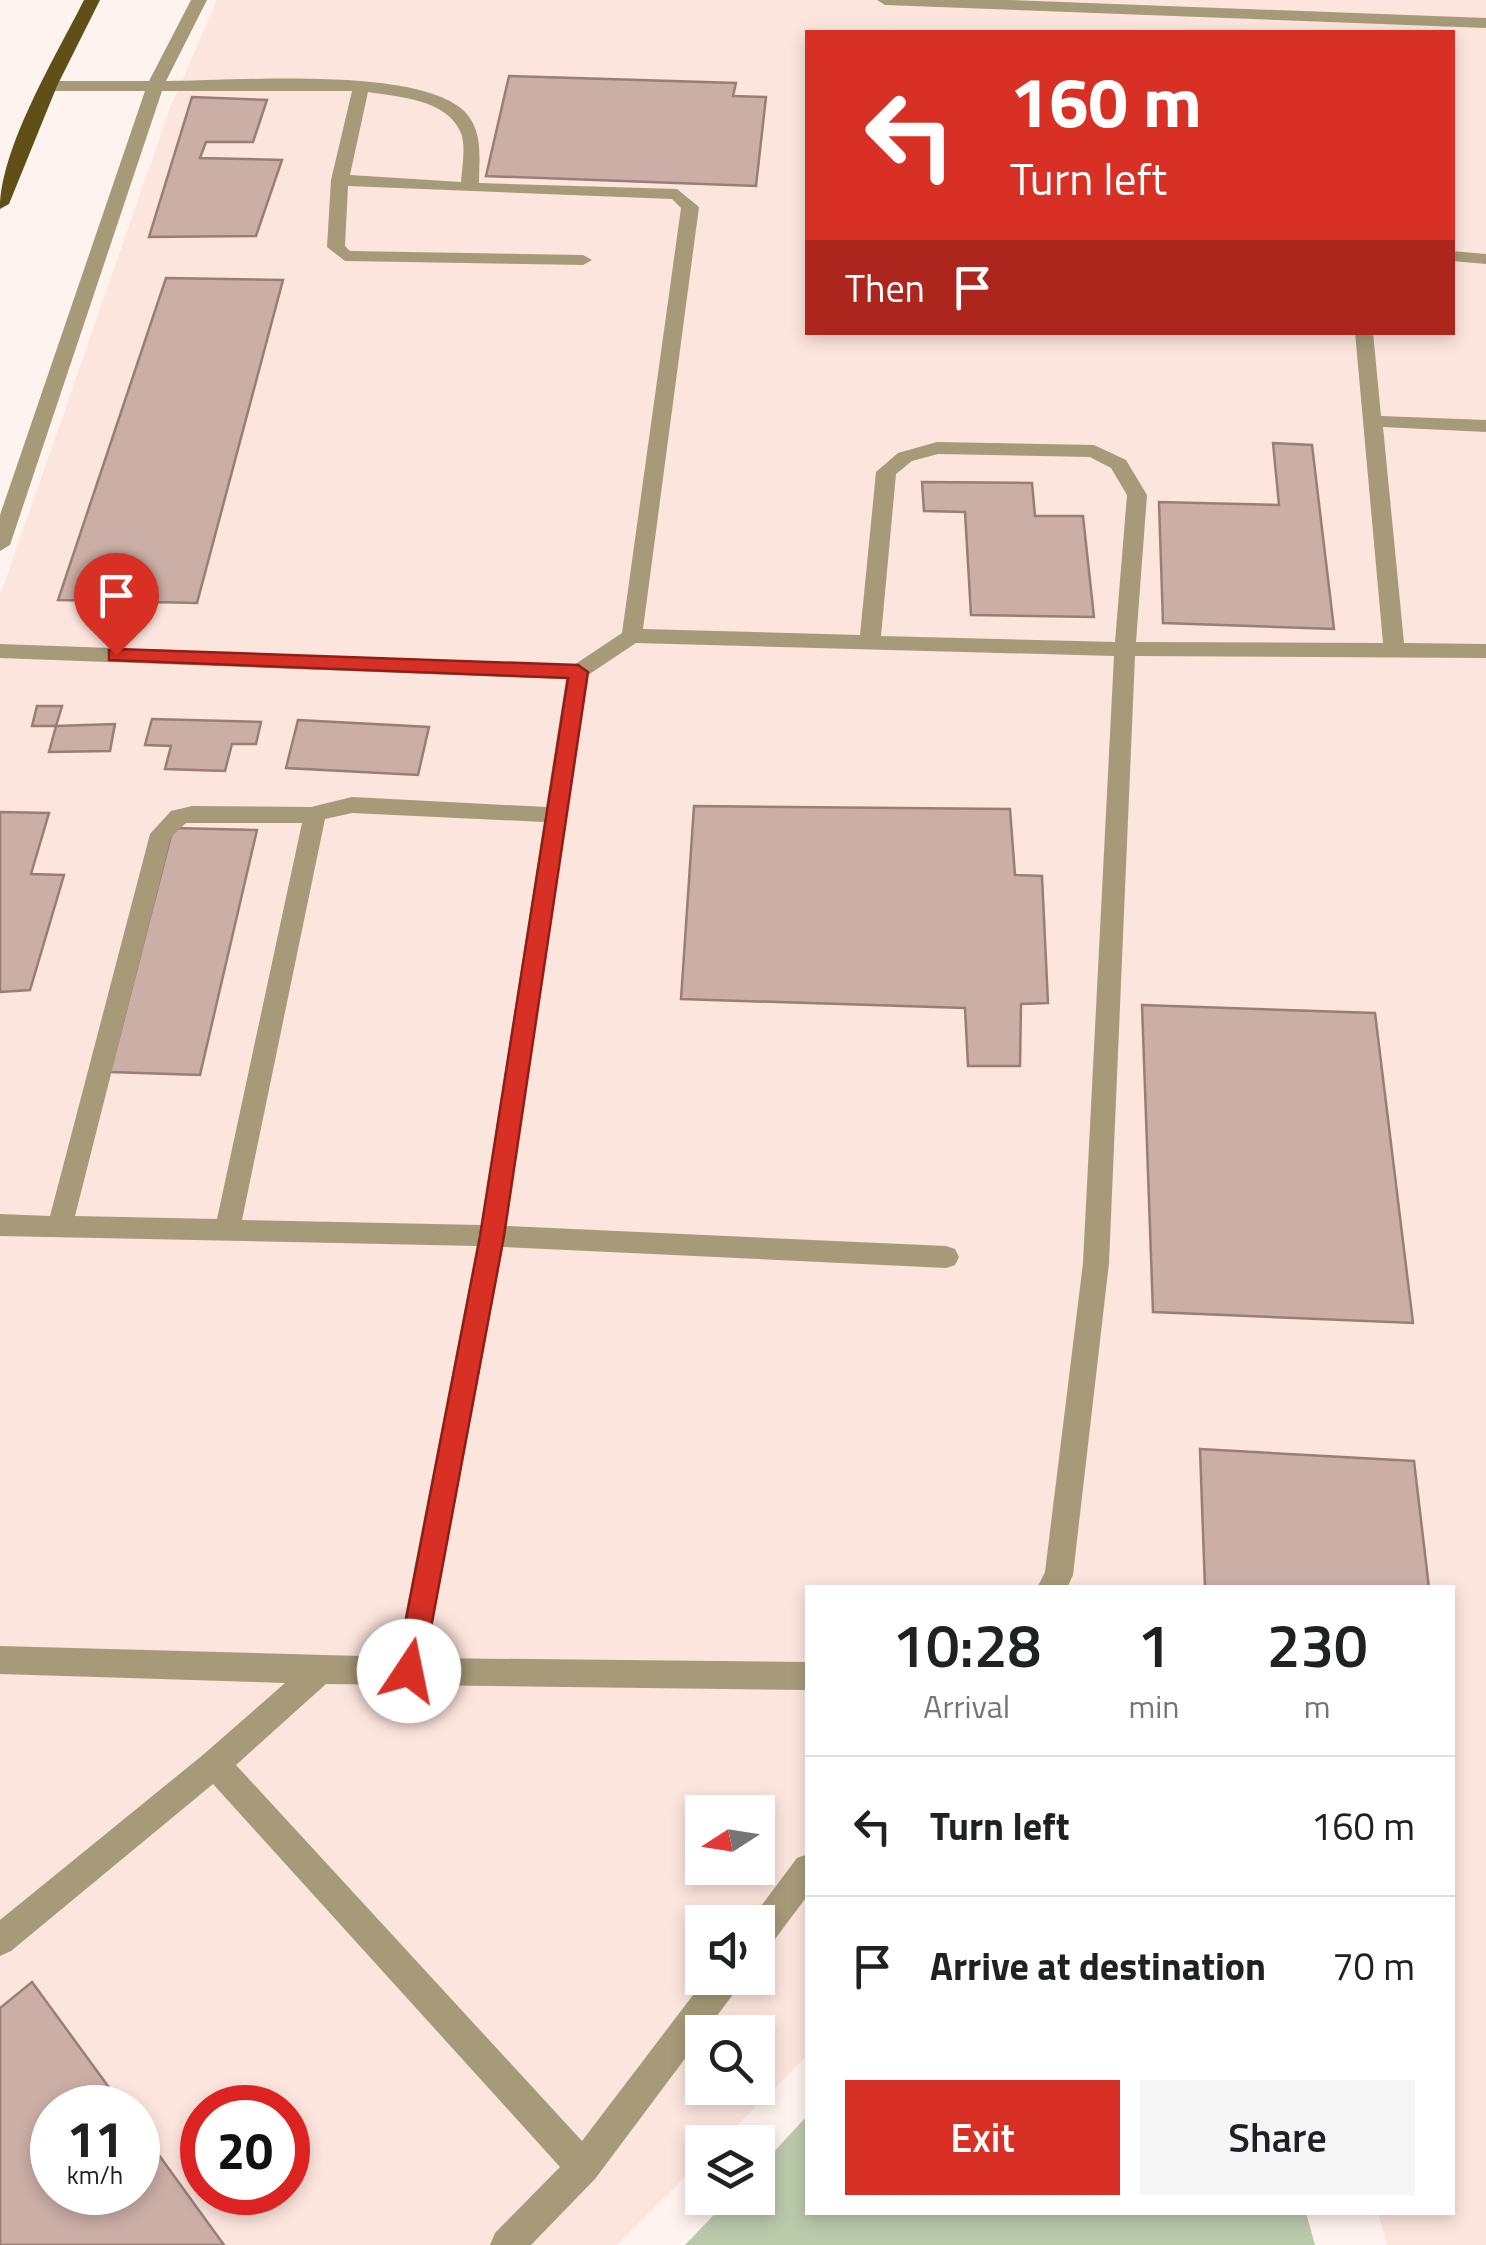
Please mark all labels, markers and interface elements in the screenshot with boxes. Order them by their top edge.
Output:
text: 160 m [1010,48,1202,154]
icon: left [845,70,975,200]
text: Turn left [1010,144,1167,212]
text: Then [845,259,925,317]
icon: arrive [945,260,1000,315]
pin [74,553,159,656]
icon: arrive [89,568,144,623]
text: 10:28 [892,1599,1041,1690]
text: 1 [1137,1599,1171,1690]
text: 230 [1267,1599,1368,1690]
position arrow [357,1619,461,1723]
text: Arrival [923,1682,1010,1730]
text: min [1128,1682,1179,1730]
text: m [1304,1682,1331,1730]
north arrow [685,1795,775,1885]
map controls [685,1795,775,2215]
text: Turn left [930,1797,1070,1855]
text: 160 m [1311,1797,1415,1855]
icon: left [845,1799,900,1854]
button: sound [685,1905,775,1995]
text: Arrive at destination [930,1937,1266,1995]
text: 70 m [1332,1937,1415,1995]
icon: arrive [845,1939,900,1994]
button: search [685,2015,775,2105]
button: Exit [845,2080,1120,2195]
button: Share [1140,2080,1415,2195]
speed limit sign: 20 [180,2085,310,2215]
text: 11 [67,2100,123,2176]
button: layers [685,2125,775,2215]
text: km/h [67,2156,123,2194]

